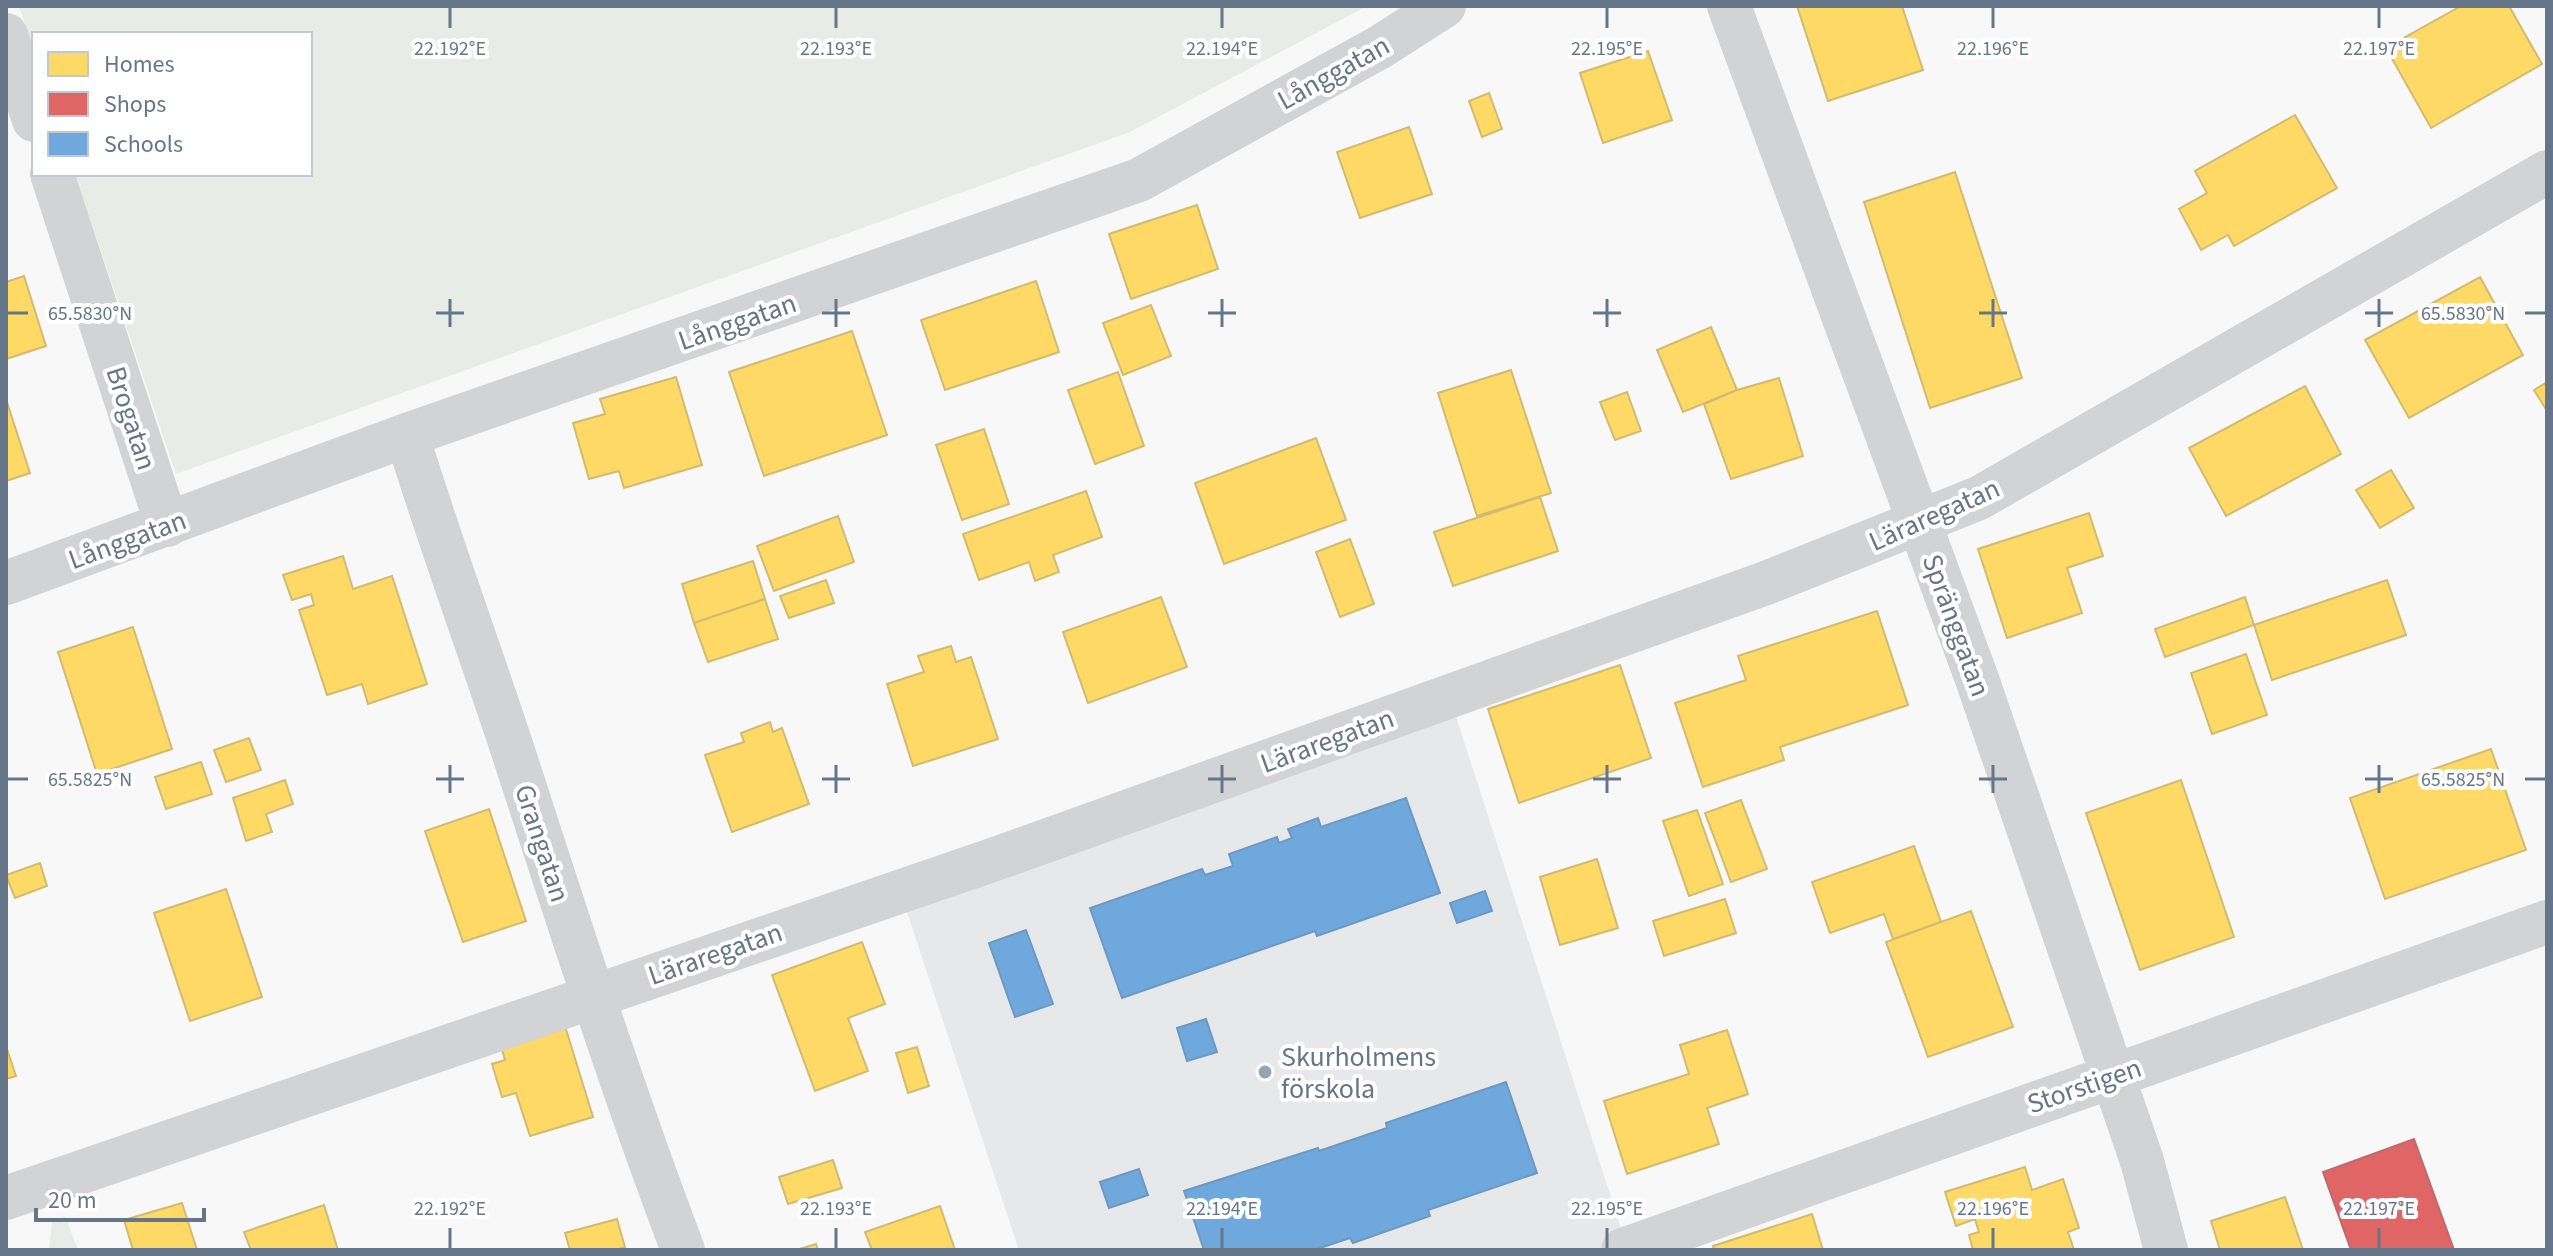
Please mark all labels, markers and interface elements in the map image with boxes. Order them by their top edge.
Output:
street label: Långgatan [1270,26,1397,120]
legend [32,32,312,176]
text: 22.192°E [414,35,486,63]
text: 22.193°E [800,35,872,63]
text: 22.194°E [1186,35,1258,63]
text: 22.195°E [1571,35,1643,63]
text: 22.196°E [1957,35,2029,63]
text: 22.197°E [2343,35,2415,63]
text: Homes [104,47,175,82]
text: Shops [104,87,166,122]
text: Schools [104,127,183,162]
street label: Långgatan [673,283,802,361]
text: 65.5830°N [48,300,132,328]
text: 65.5830°N [2421,300,2505,328]
street label: Brogatan [96,361,167,475]
street label: Läraregatan [1862,468,2006,562]
street label: Långgatan [63,500,192,580]
street label: Spränggatan [1912,549,2000,702]
street label: Läraregatan [1255,698,1400,784]
text: 65.5825°N [48,766,132,794]
text: 65.5825°N [2421,766,2505,794]
street label: Grangatan [504,779,580,907]
street label: Läraregatan [643,912,788,996]
place label: Skurholmens förskola [1281,1037,1436,1109]
street label: Storstigen [2022,1048,2147,1124]
marker: Skurholmens förskola [1256,1063,1274,1081]
scale bar [36,1172,204,1222]
text: 20 m [48,1183,97,1218]
text: 22.192°E [414,1195,486,1223]
text: 22.193°E [800,1195,872,1223]
text: 22.194°E [1186,1195,1258,1223]
text: 22.195°E [1571,1195,1643,1223]
text: 22.196°E [1957,1195,2029,1223]
text: 22.197°E [2343,1195,2415,1223]

